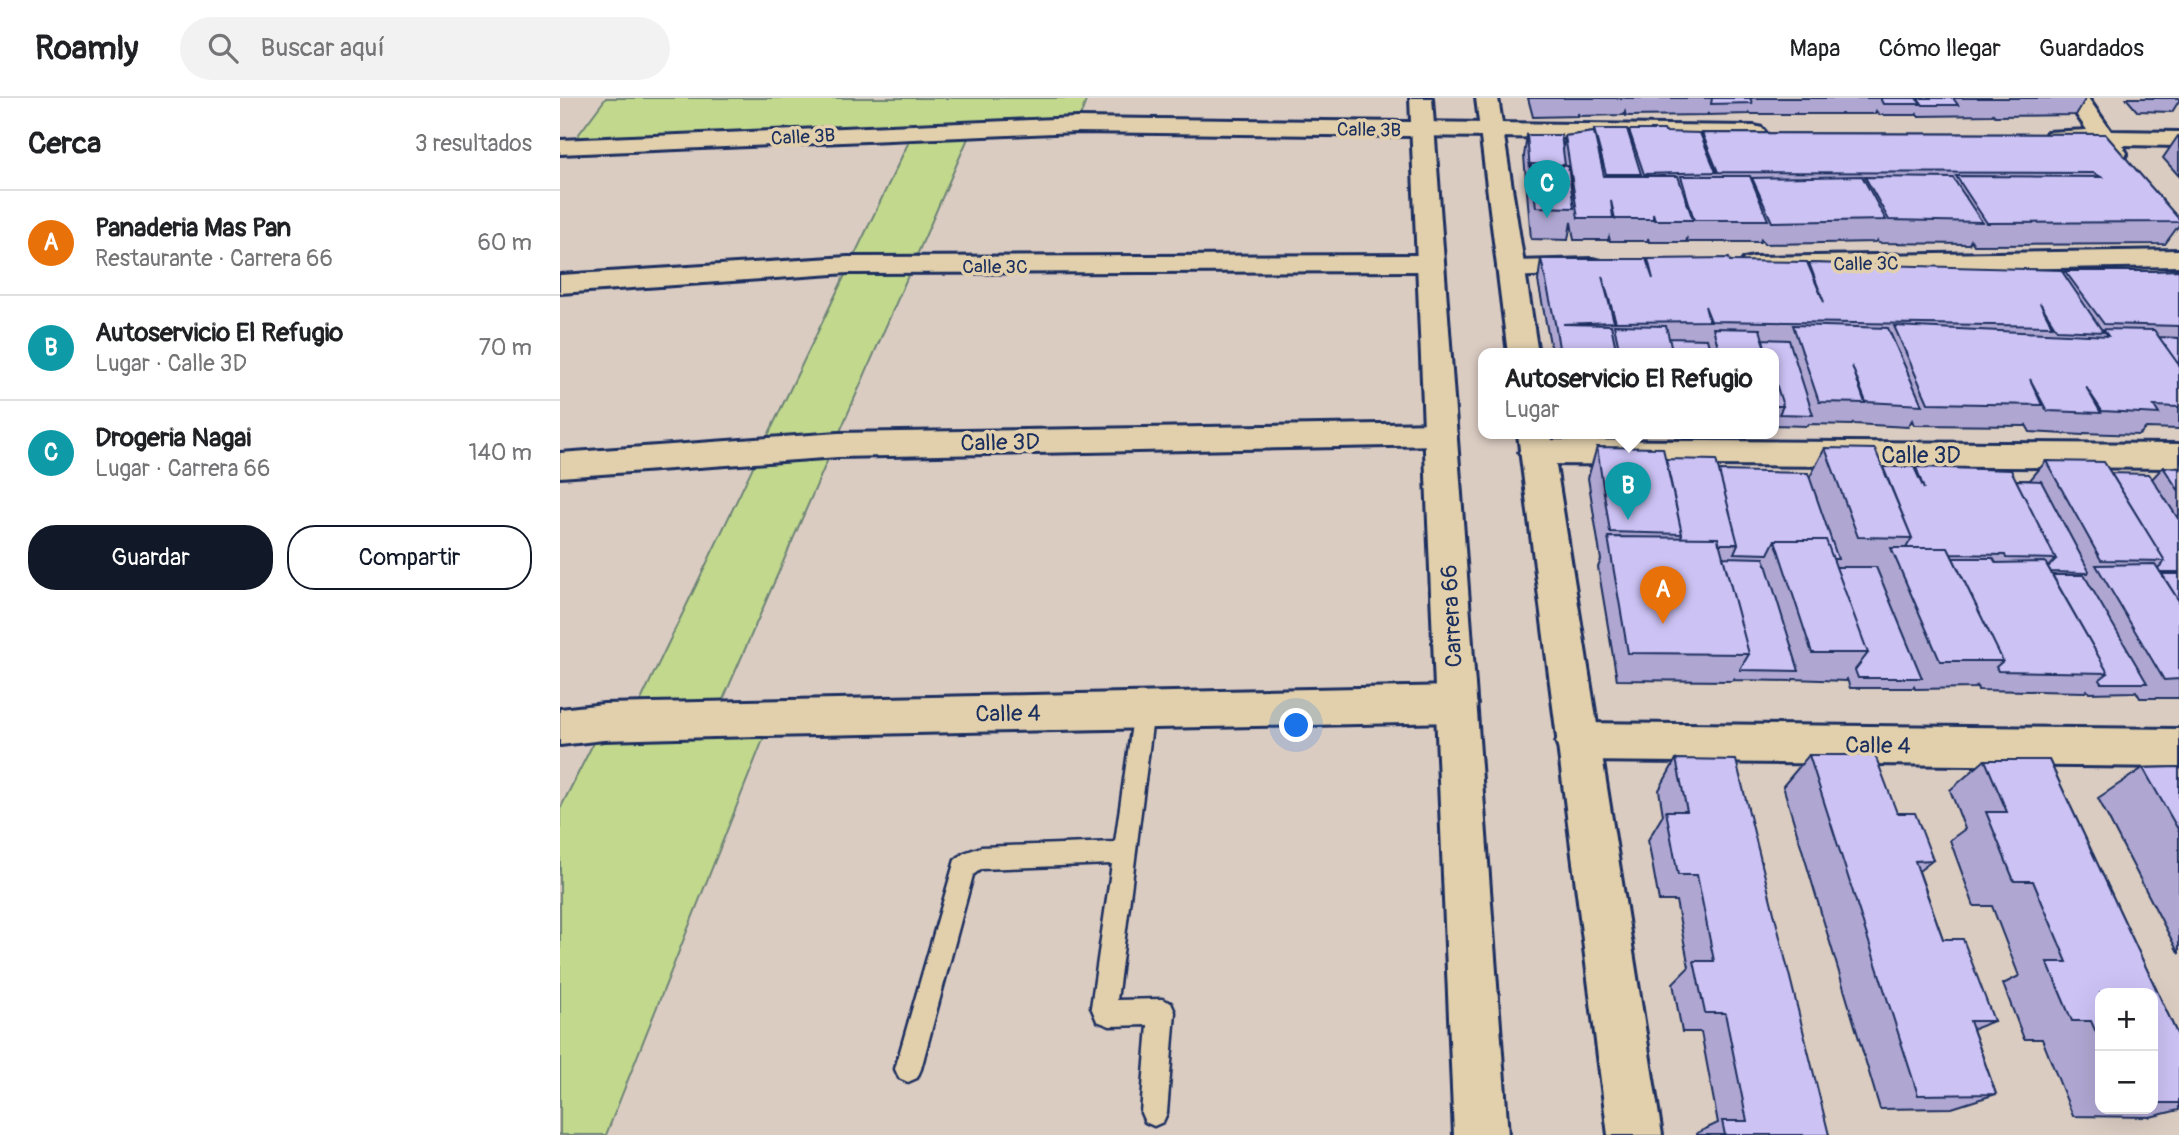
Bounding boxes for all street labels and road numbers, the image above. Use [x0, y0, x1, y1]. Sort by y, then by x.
street label: Calle 3B [1337, 117, 1401, 143]
street label: Calle 3B [770, 123, 836, 151]
street label: Calle 3C [1833, 251, 1899, 277]
street label: Calle 3C [962, 255, 1028, 279]
street label: Calle 3D [960, 427, 1040, 458]
street label: Calle 3D [1881, 441, 1961, 470]
street label: Carrera 66 [1434, 564, 1469, 668]
street label: Calle 4 [975, 698, 1041, 729]
street label: Calle 4 [1845, 730, 1911, 761]

